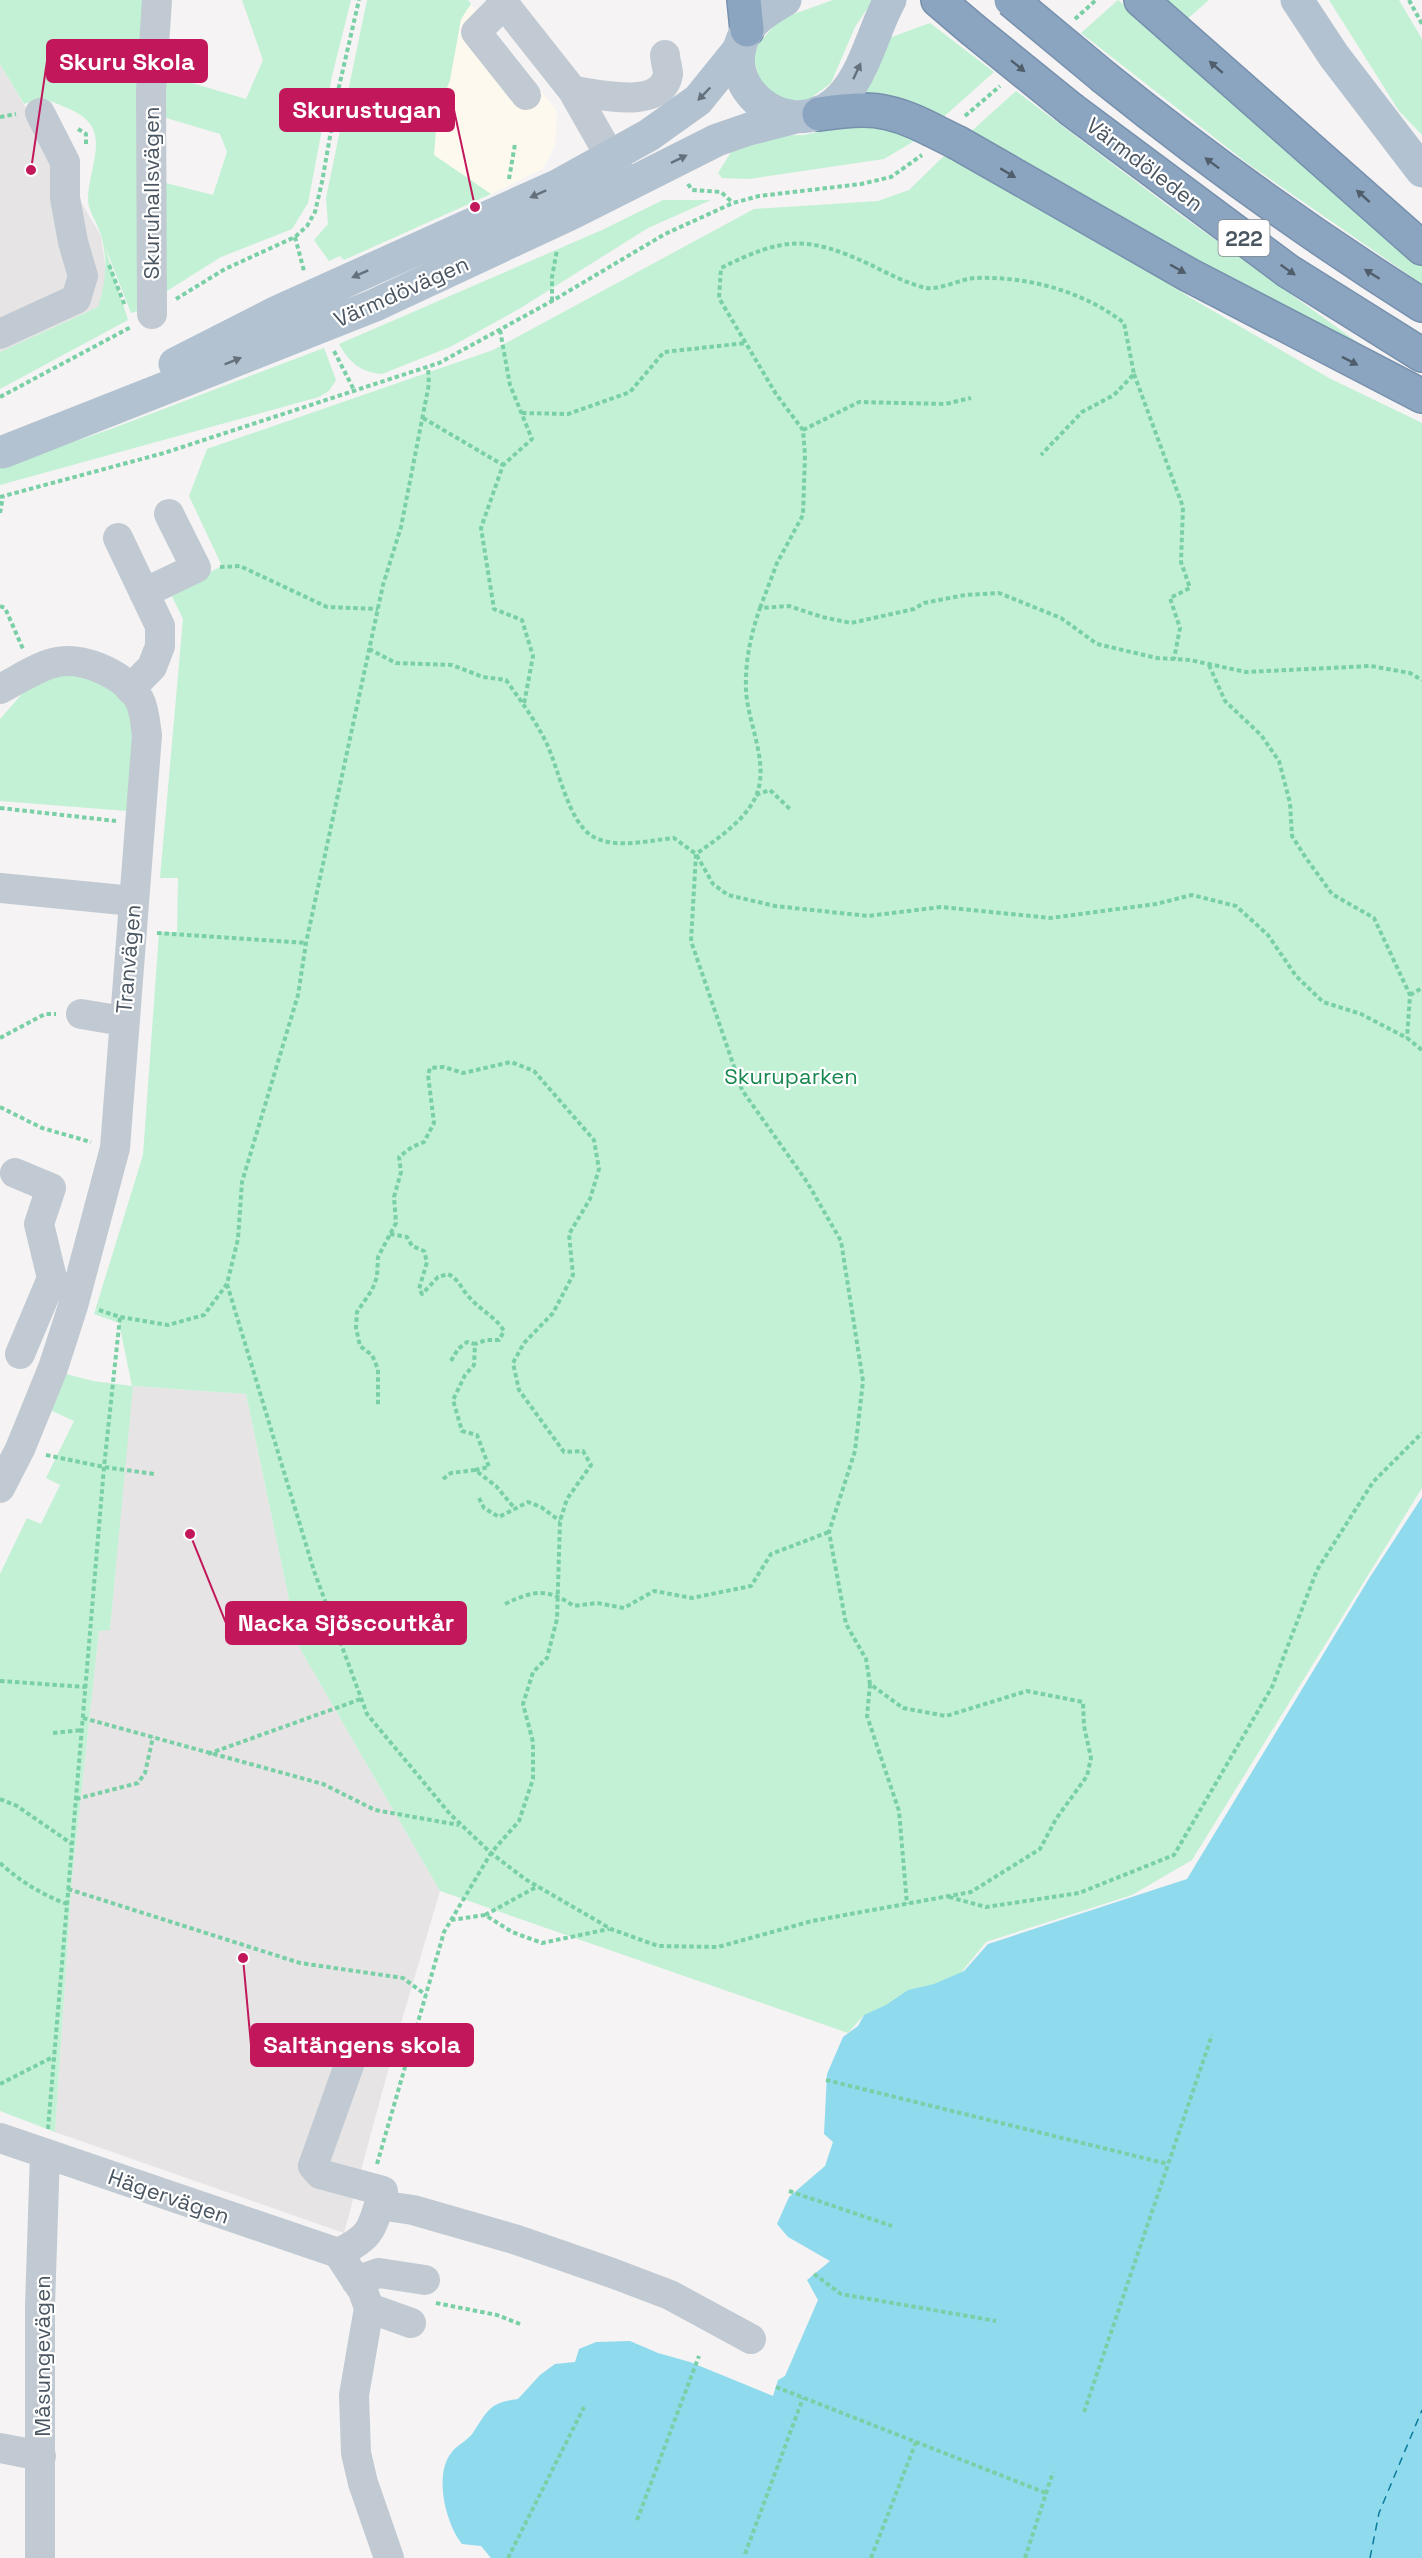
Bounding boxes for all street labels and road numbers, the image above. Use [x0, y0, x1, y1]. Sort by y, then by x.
street label: Skuruhallsvägen [137, 106, 165, 280]
street label: Värmdöleden [1081, 111, 1209, 217]
road number: 222 [1218, 220, 1270, 256]
street label: Värmdövägen [329, 249, 473, 333]
street label: Tranvägen [109, 903, 147, 1015]
street label: Hägervägen [105, 2162, 233, 2230]
street label: Måsungevägen [28, 2275, 56, 2437]

